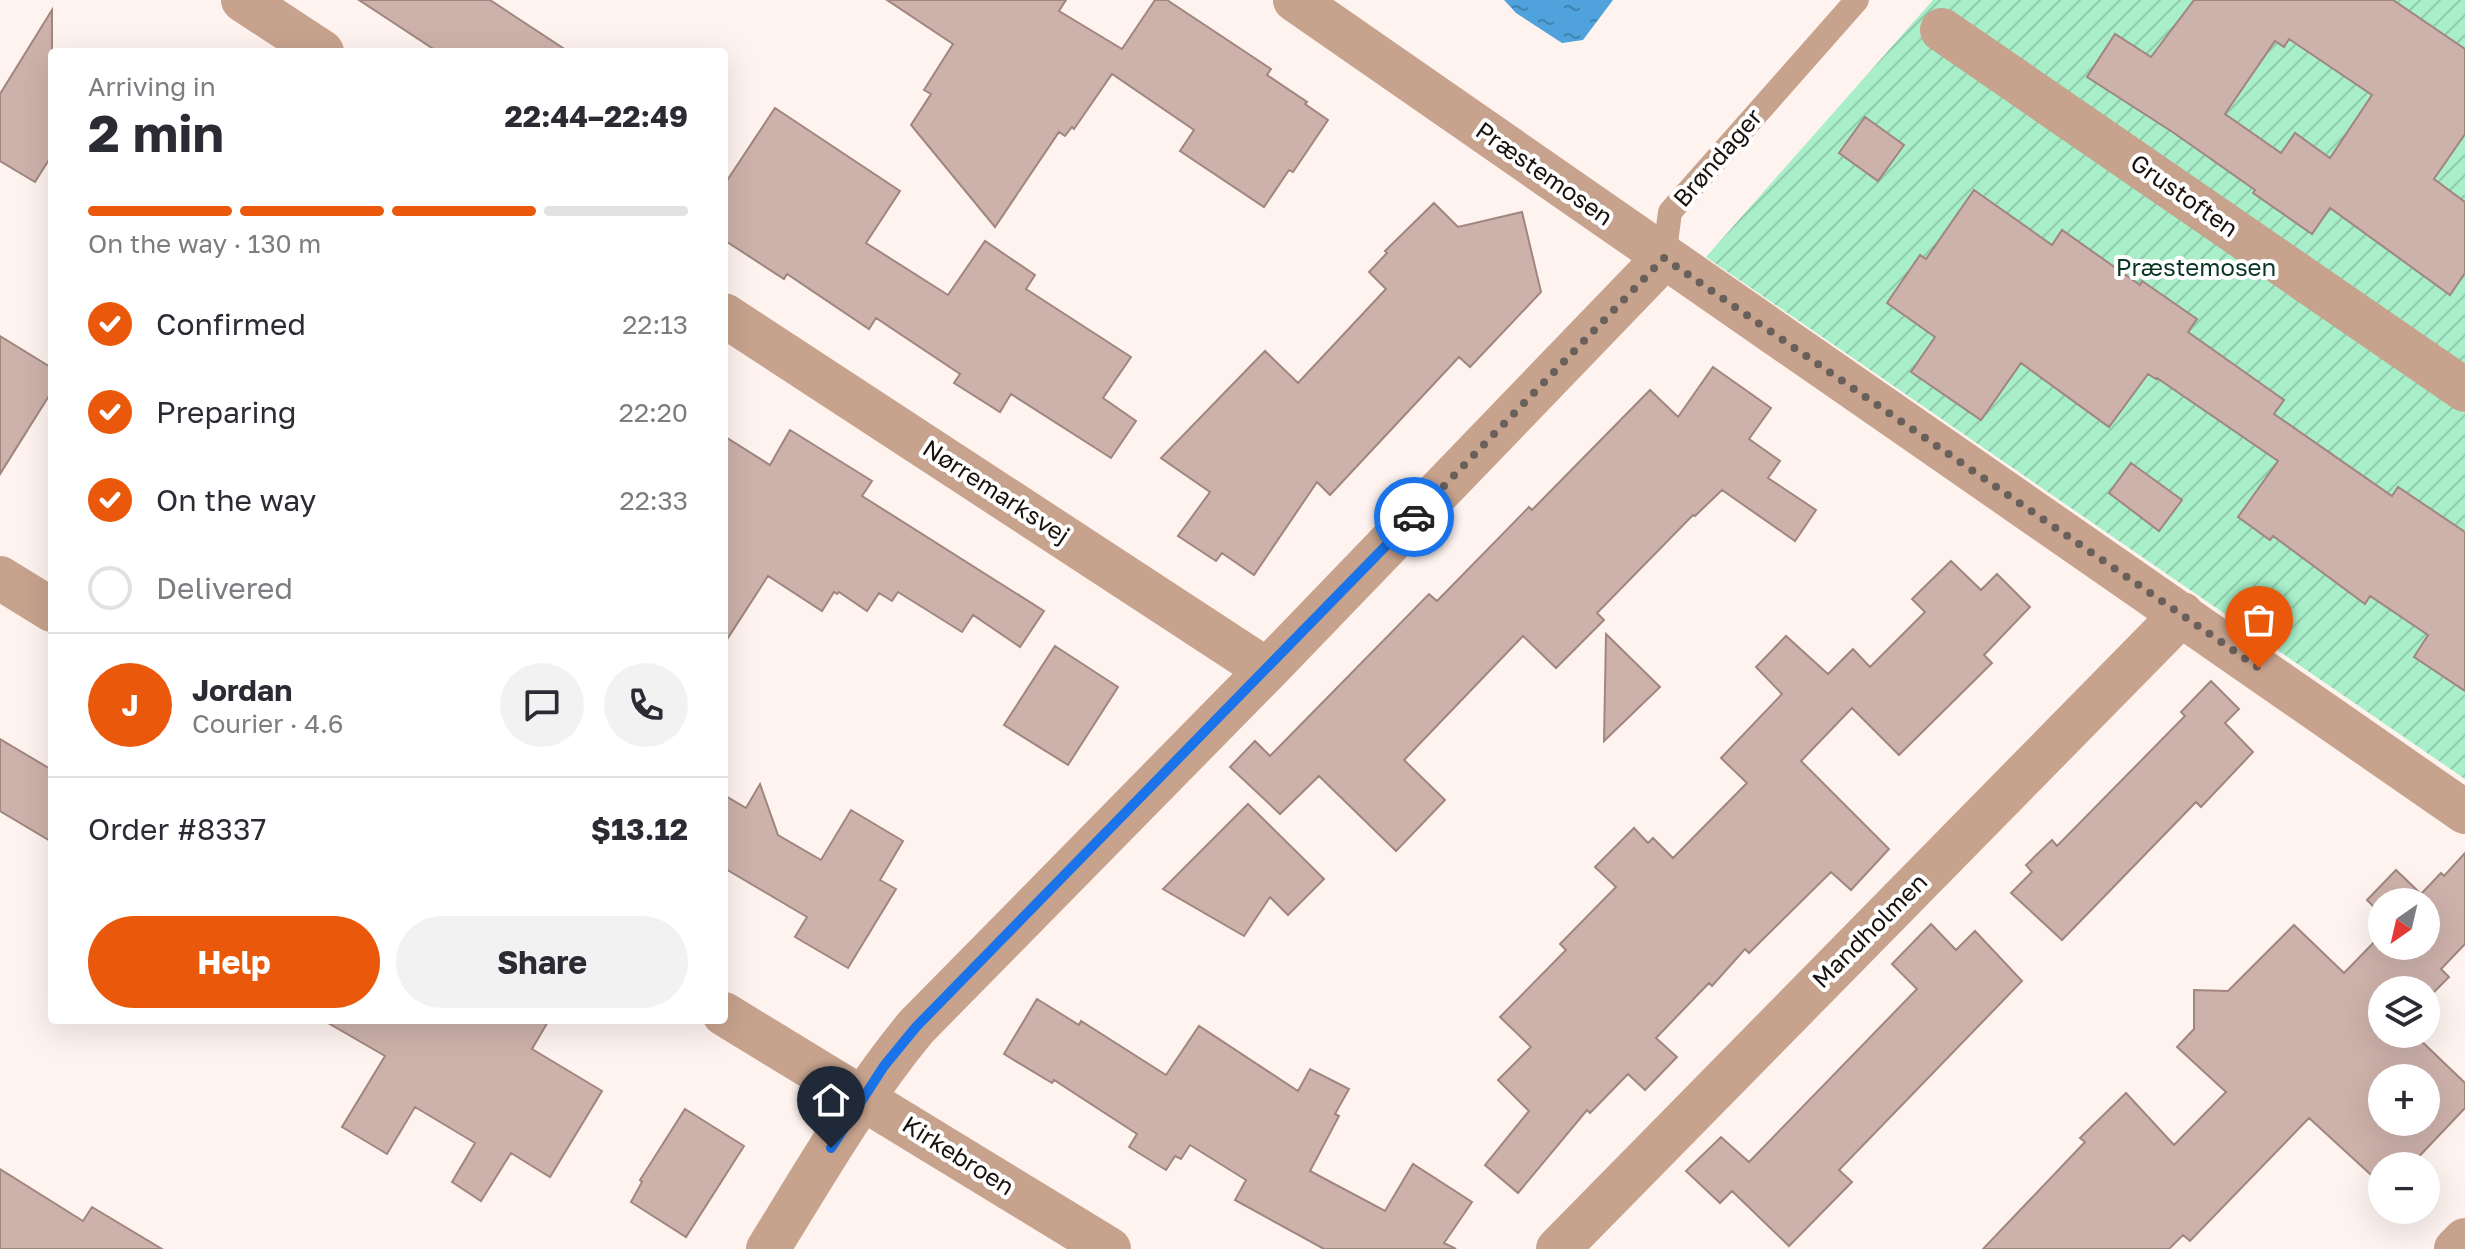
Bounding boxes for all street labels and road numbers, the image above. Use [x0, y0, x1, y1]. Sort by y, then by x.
street label: Brøndager [1666, 102, 1767, 212]
street label: Præstemosen [1471, 115, 1619, 231]
street label: Grustoften [2126, 147, 2244, 242]
street label: Nørremarksvej [918, 433, 1075, 549]
street label: Mandholmen [1805, 866, 1932, 993]
street label: Kirkebroen [898, 1109, 1020, 1200]

